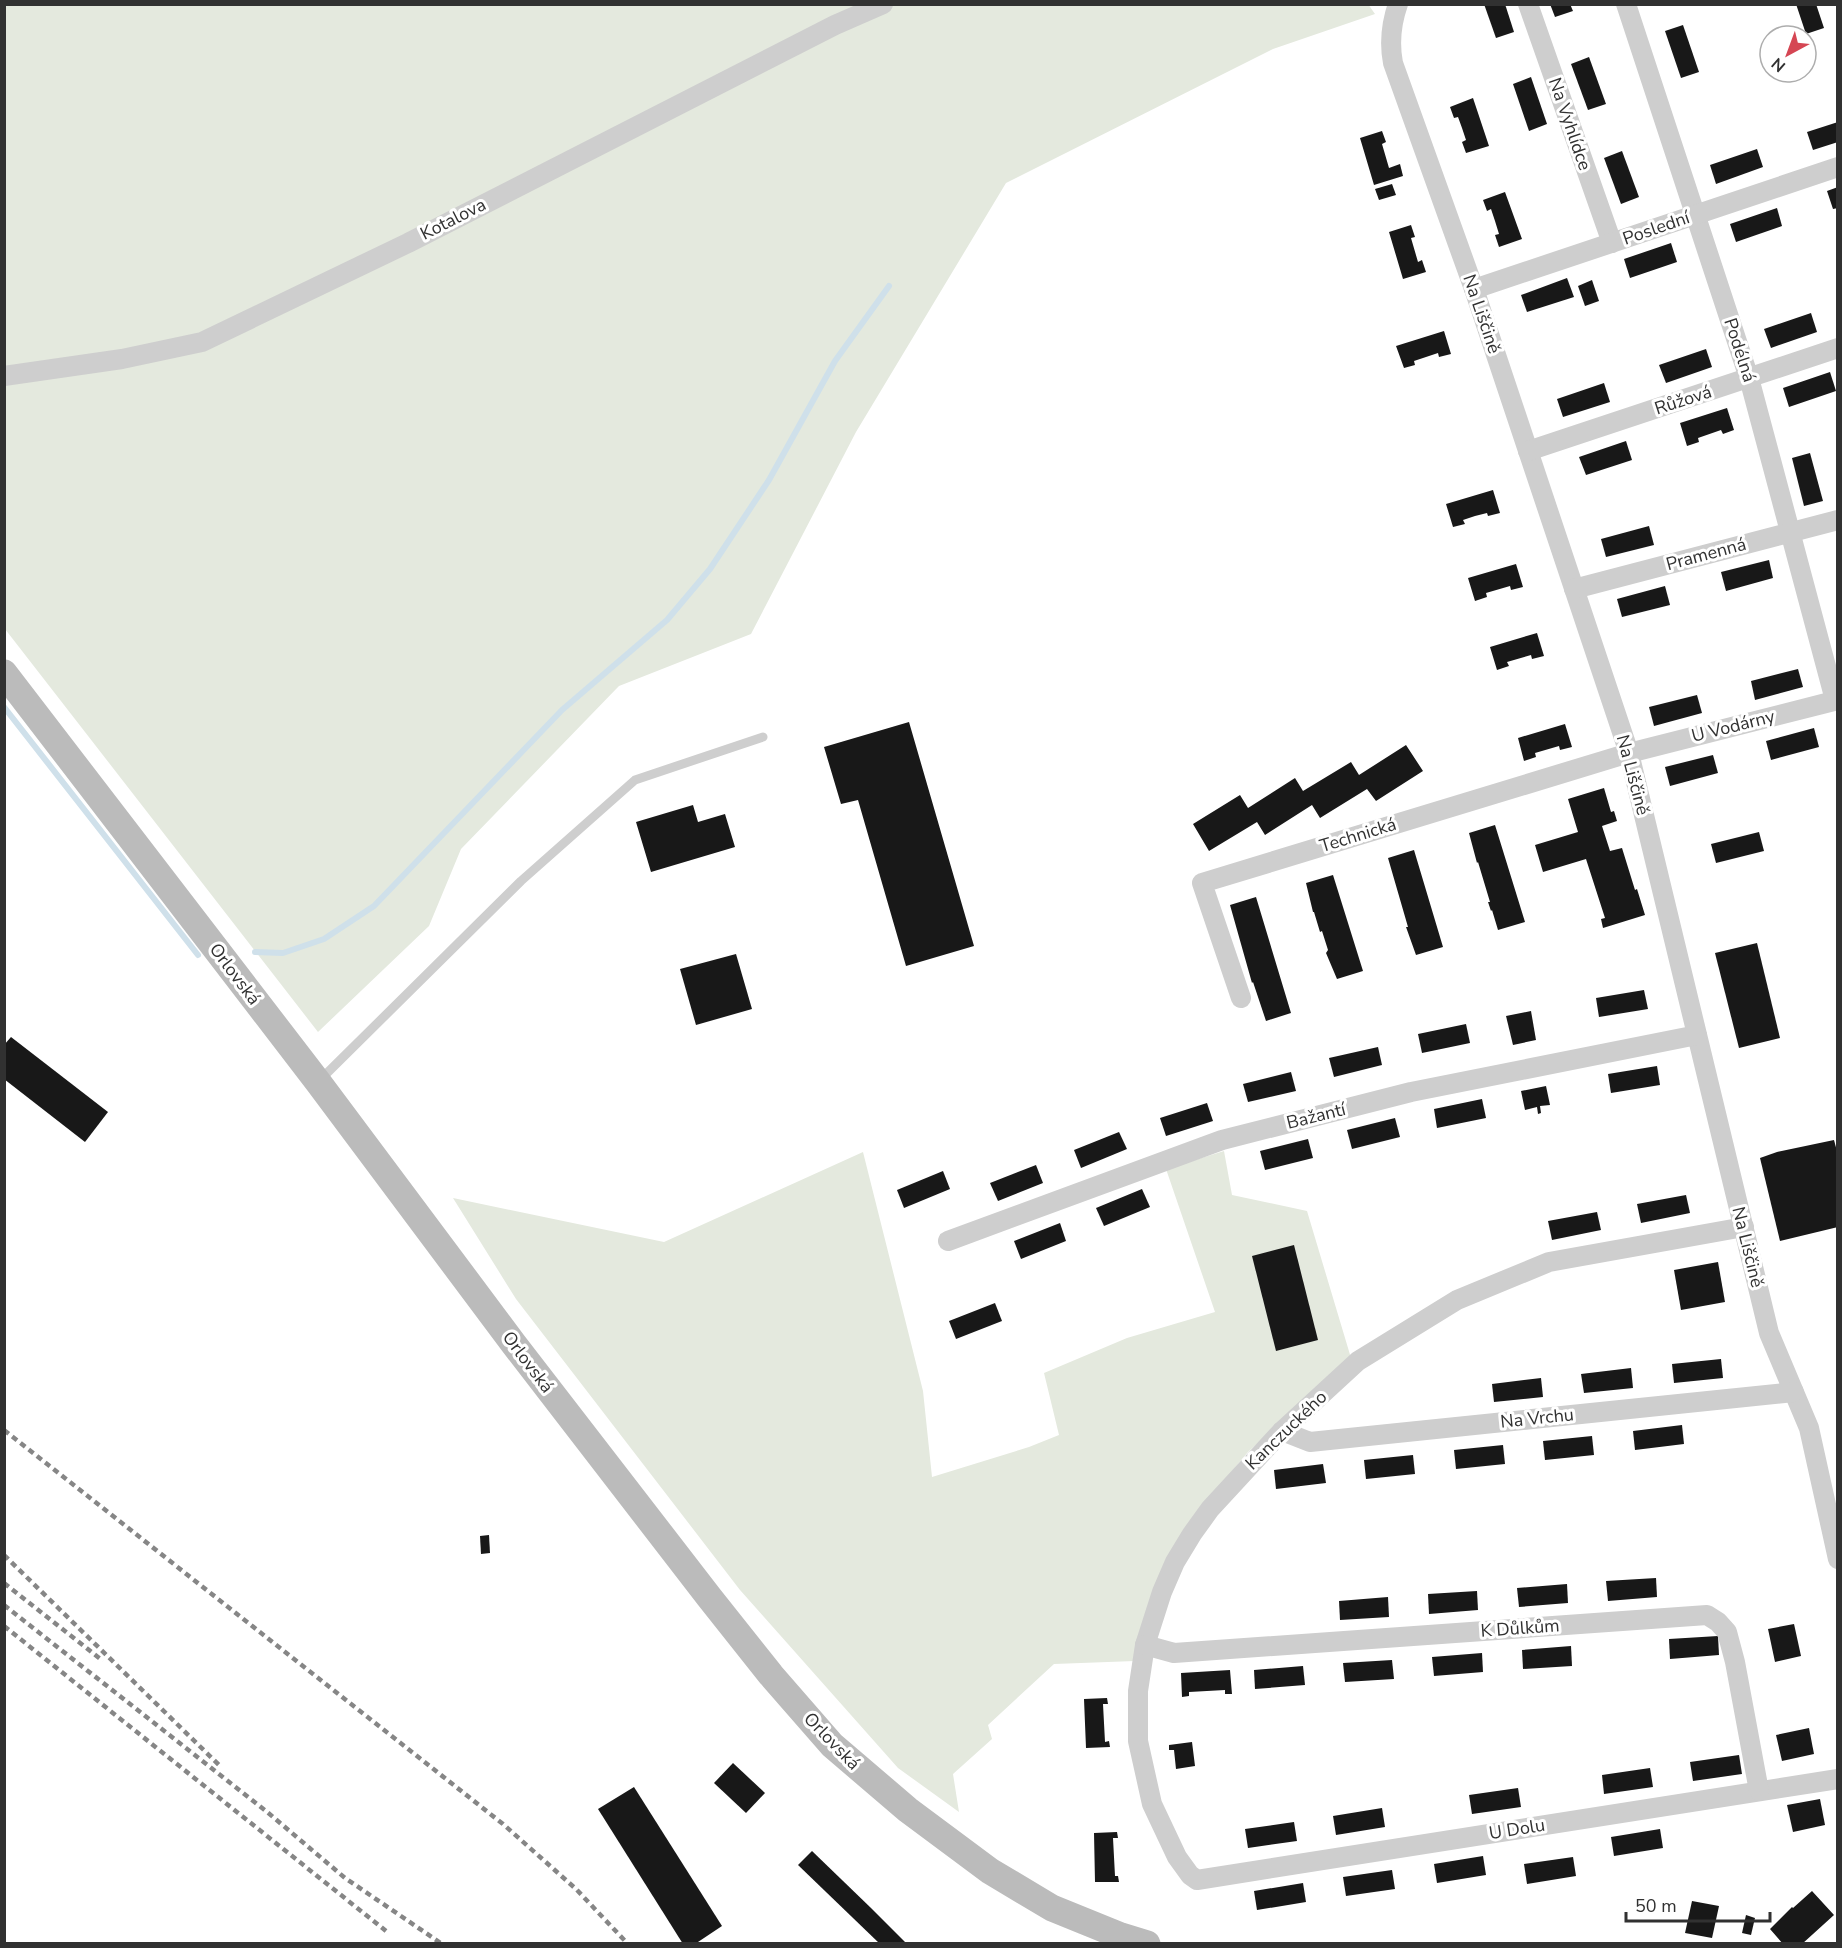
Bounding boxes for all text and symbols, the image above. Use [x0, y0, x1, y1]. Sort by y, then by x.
north arrow [1758, 24, 1818, 84]
text: N [1767, 52, 1791, 77]
street label: Na Vyhlídce [1543, 74, 1597, 174]
street label: Kotalova [416, 192, 490, 246]
street label: Poslední [1619, 205, 1693, 251]
street label: Na Liščině [1457, 271, 1507, 357]
street label: Podélná [1718, 315, 1762, 385]
street label: Růžová [1651, 380, 1715, 420]
street label: Pramenná [1663, 532, 1749, 576]
street label: U Vodárny [1689, 704, 1778, 748]
street label: Na Liščině [1611, 732, 1655, 818]
street label: Technická [1317, 812, 1399, 858]
street label: Orlovská [204, 938, 266, 1010]
street label: Bažantí [1284, 1097, 1349, 1135]
street label: Na Liščině [1726, 1204, 1770, 1290]
street label: Orlovská [497, 1326, 559, 1398]
street label: Kanczuckého [1240, 1385, 1332, 1475]
street label: Na Vrchu [1499, 1402, 1575, 1434]
street label: K Důlkům [1480, 1613, 1560, 1643]
street label: Orlovská [799, 1707, 865, 1775]
street label: U Dolu [1487, 1813, 1547, 1845]
scale bar [1626, 1885, 1770, 1923]
text: 50 m [1635, 1894, 1677, 1918]

